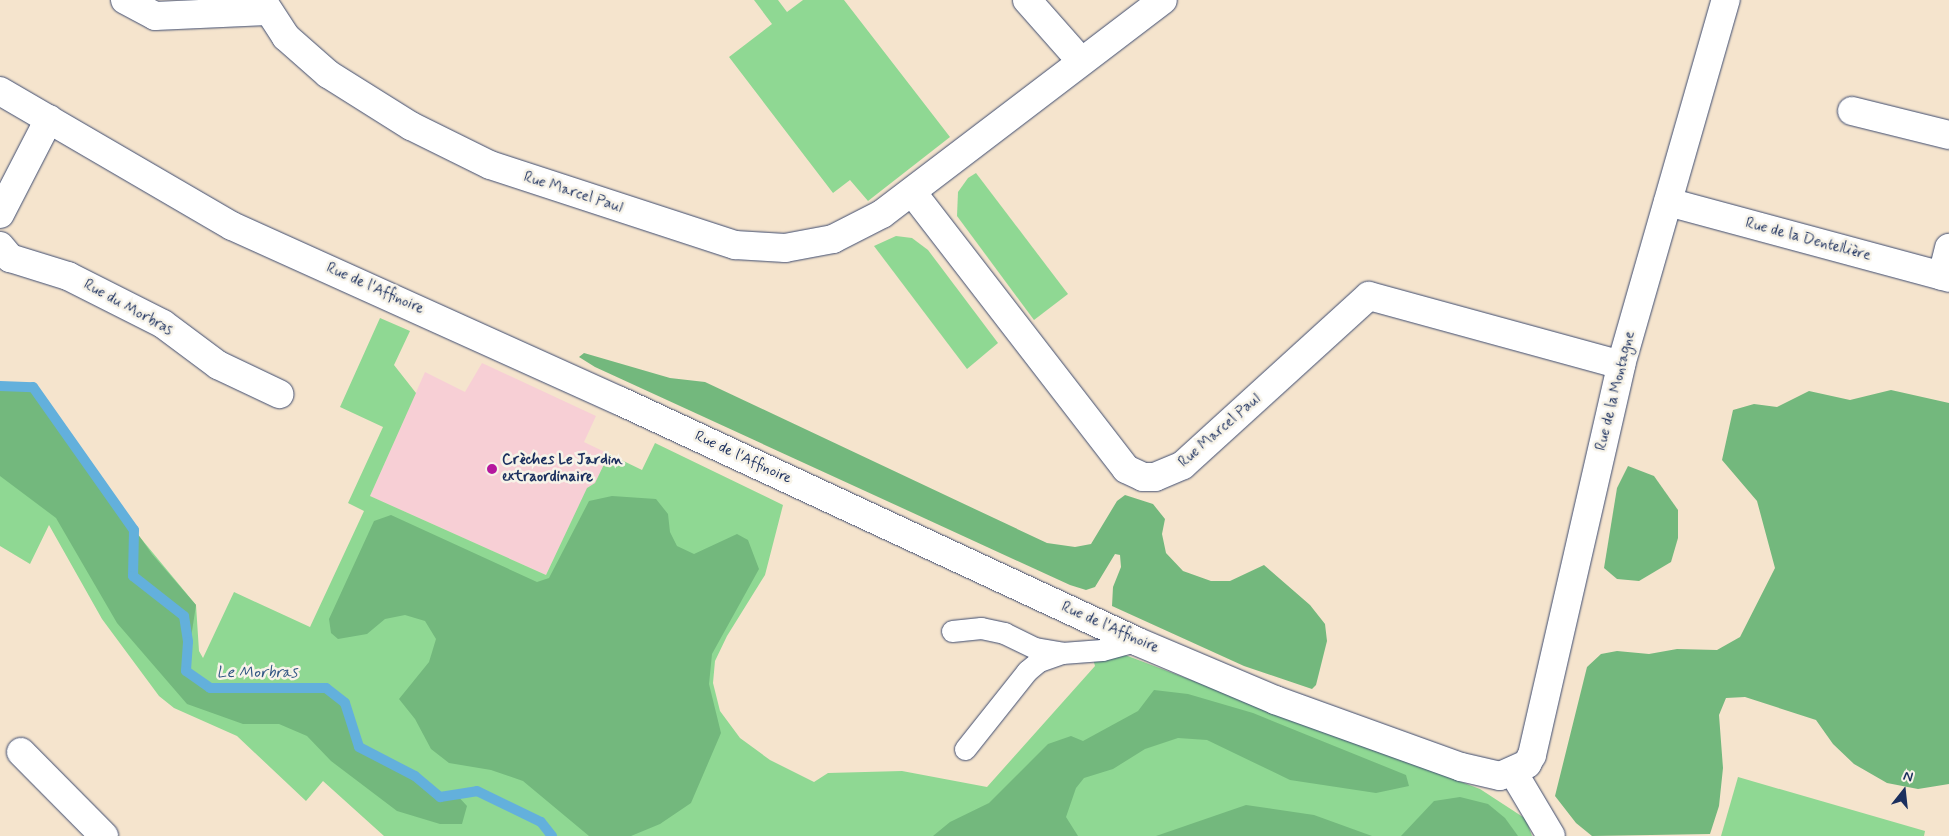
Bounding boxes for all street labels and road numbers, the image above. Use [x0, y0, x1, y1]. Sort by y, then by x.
street label: Rue Marcel Paul [523, 169, 623, 217]
street label: Rue de la Dentellière [1742, 214, 1874, 266]
street label: Rue de l'Affinoire [323, 259, 427, 319]
street label: Rue du Morbras [81, 276, 175, 340]
street label: Rue de la Montagne [1592, 329, 1640, 453]
street label: Rue Marcel Paul [1177, 392, 1263, 470]
street label: Rue de l'Affinoire [691, 428, 795, 488]
street label: Rue de l'Affinoire [1058, 598, 1162, 658]

